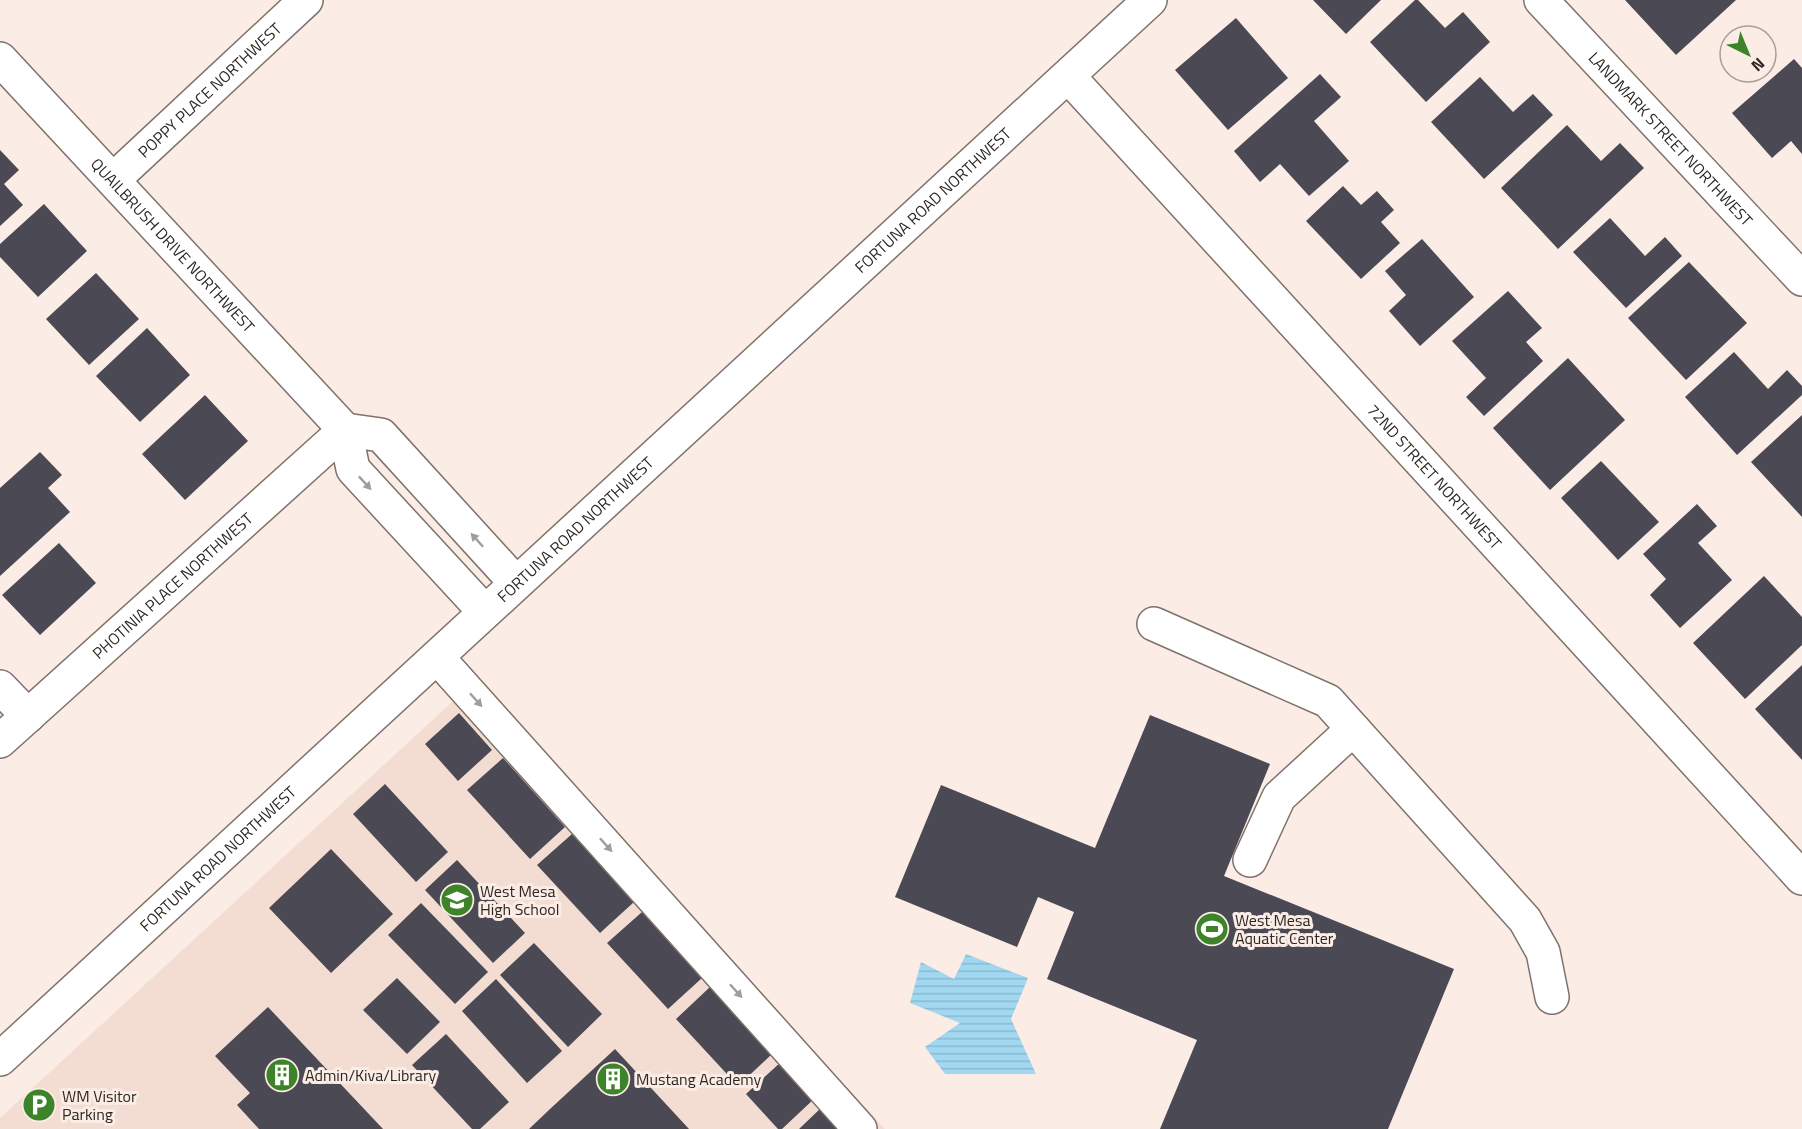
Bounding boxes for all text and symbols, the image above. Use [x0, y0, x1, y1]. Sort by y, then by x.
street label: POPPY PLACE NORTHWEST [132, 16, 287, 163]
north arrow [1718, 24, 1778, 84]
street label: LANDMARK STREET NORTHWEST [1586, 48, 1758, 230]
street label: FORTUNA ROAD NORTHWEST [849, 121, 1017, 278]
street label: QUAILBRUSH DRIVE NORTHWEST [85, 152, 261, 338]
street label: 72ND STREET NORTHWEST [1362, 398, 1508, 555]
street label: FORTUNA ROAD NORTHWEST [492, 451, 659, 608]
one-way arrow [358, 476, 372, 490]
street label: PHOTINIA PLACE NORTHWEST [87, 506, 258, 664]
one-way arrow [470, 532, 484, 547]
one-way arrow [469, 692, 482, 707]
street label: FORTUNA ROAD NORTHWEST [134, 780, 302, 937]
one-way arrow [599, 838, 613, 853]
place label: West Mesa High School [480, 879, 559, 921]
school or university icon: West Mesa High School [439, 882, 475, 918]
place label: West Mesa Aquatic Center [1235, 908, 1334, 950]
sports icon: West Mesa Aquatic Center [1194, 911, 1230, 947]
one-way arrow [729, 983, 742, 998]
building icon: Admin/Kiva/Library [264, 1057, 300, 1093]
building icon: Mustang Academy [595, 1061, 631, 1097]
place label: Admin/Kiva/Library [305, 1063, 436, 1087]
place label: Mustang Academy [636, 1067, 762, 1091]
place label: WM Visitor Parking [62, 1084, 137, 1126]
parking icon: WM Visitor Parking [21, 1087, 57, 1123]

